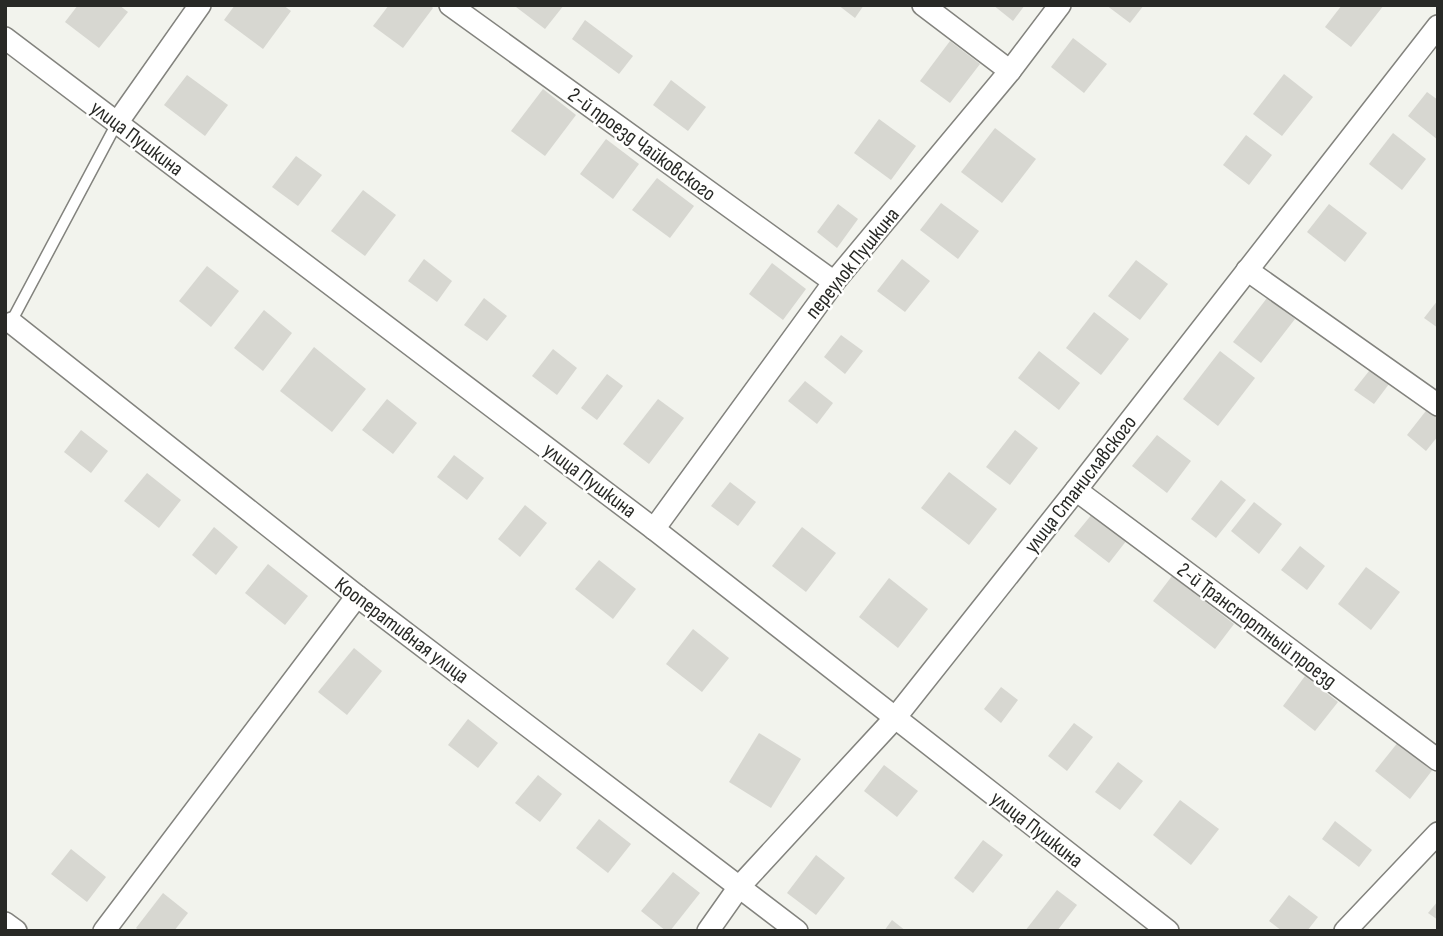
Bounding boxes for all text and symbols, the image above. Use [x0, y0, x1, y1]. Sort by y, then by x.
street label: 2-й проезд Чайковского [563, 82, 720, 206]
street label: улица Пушкина [85, 95, 188, 181]
street label: переулок Пушкина [800, 203, 905, 324]
street label: улица Станиславского [1019, 411, 1142, 558]
street label: улица Пушкина [538, 437, 641, 523]
street label: 2-й Транспортный проезд [1172, 557, 1341, 693]
street label: Кооперативная улица [330, 572, 474, 689]
street label: улица Пушкина [986, 786, 1088, 873]

